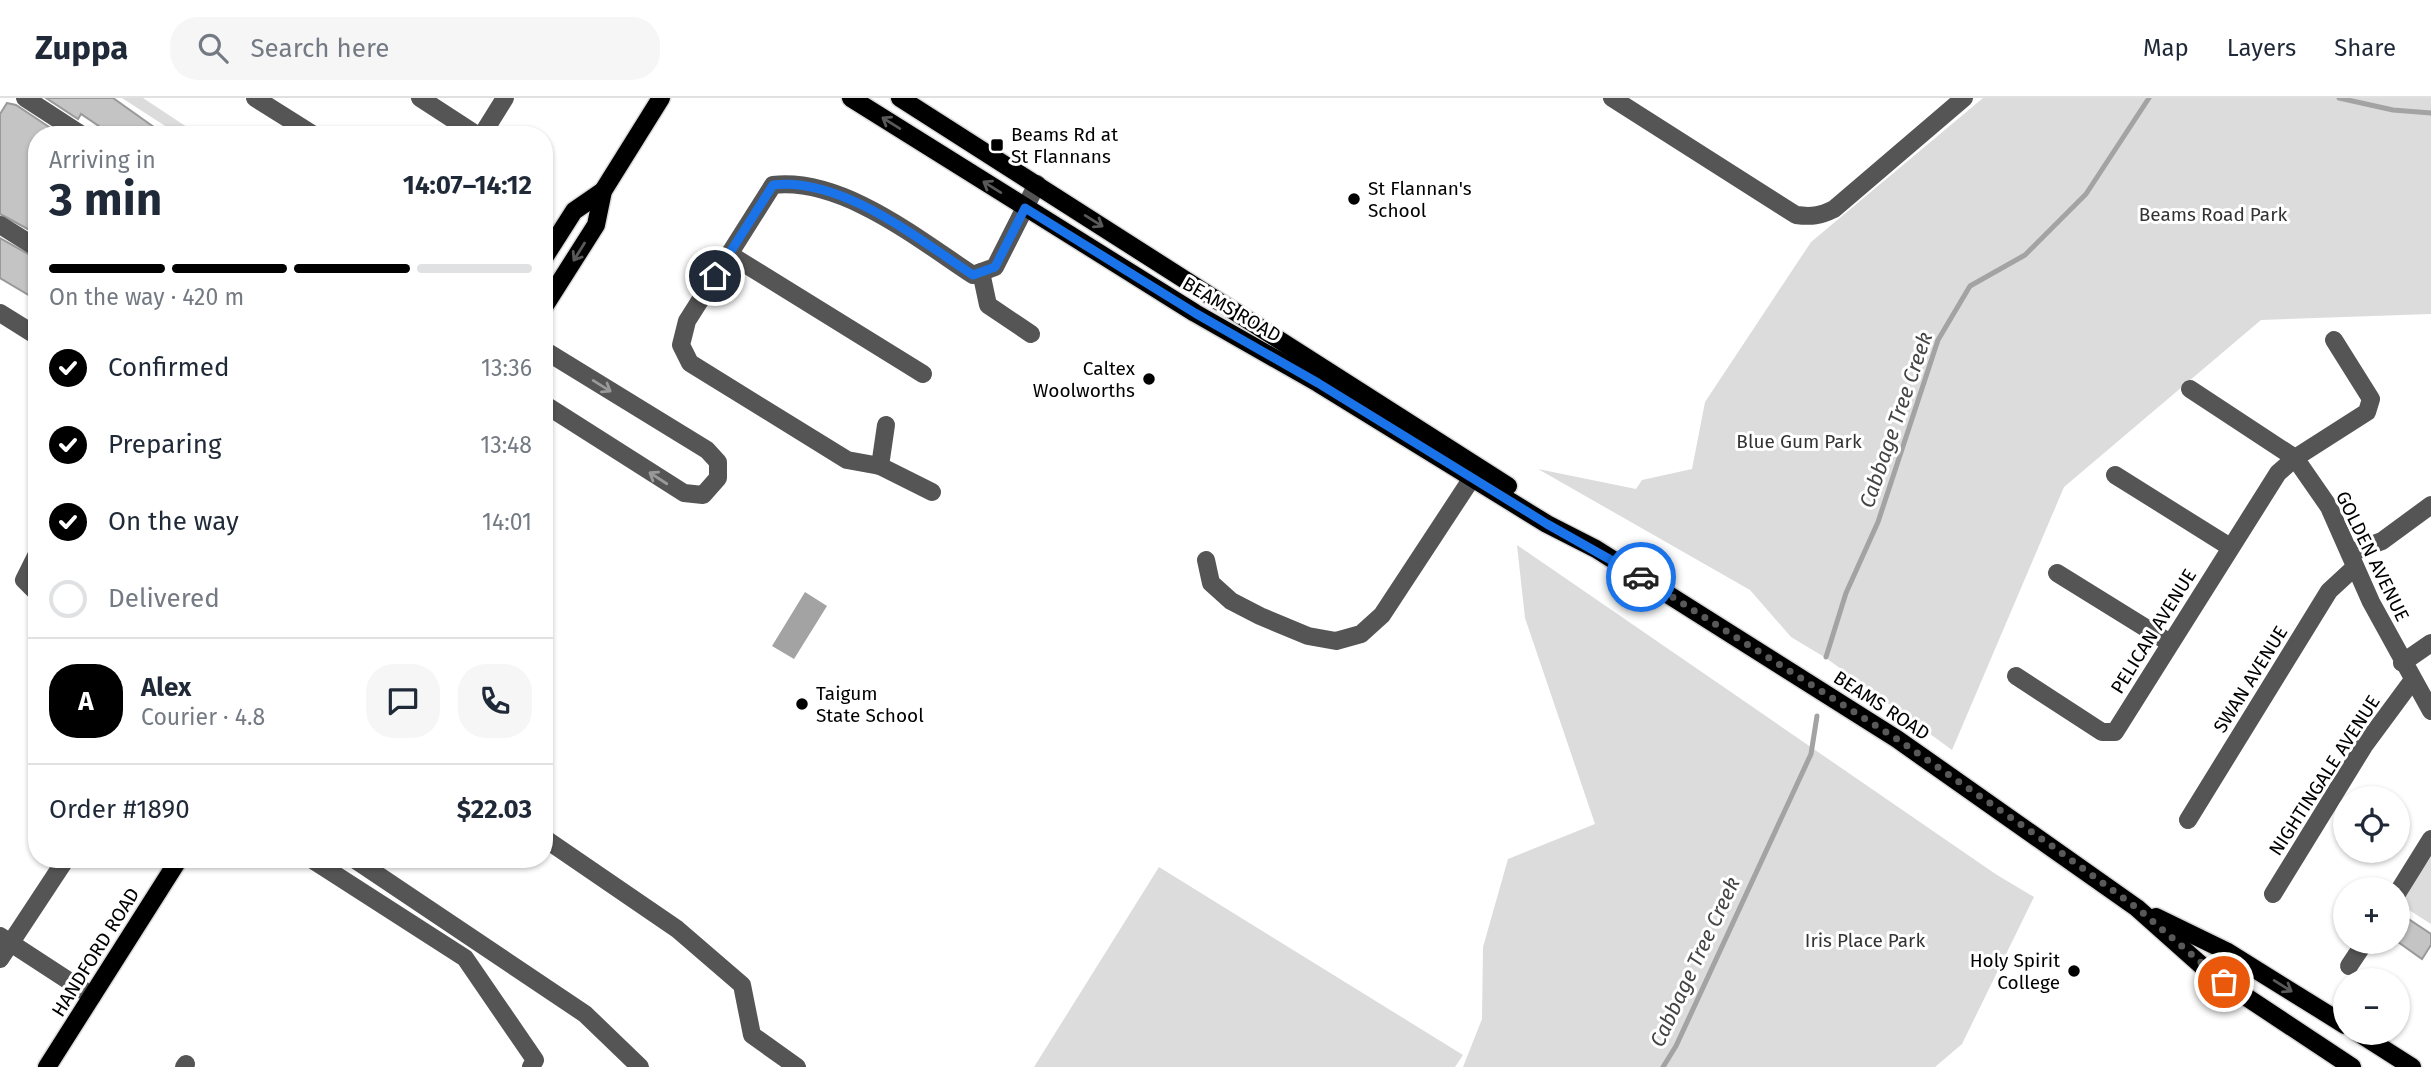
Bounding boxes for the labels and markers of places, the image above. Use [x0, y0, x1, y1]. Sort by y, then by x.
place label: Beams Rd at St Flannans [1011, 123, 1118, 168]
marker: Beams Rd at St Flannans [989, 137, 1005, 153]
place label: St Flannan's School [1368, 177, 1472, 222]
marker: St Flannan's School [1346, 191, 1362, 207]
pin [685, 246, 745, 306]
place label: Caltex Woolworths [1033, 357, 1136, 402]
marker: Caltex Woolworths [1141, 371, 1157, 387]
place label: Taigum State School [816, 682, 924, 727]
marker: Taigum State School [794, 696, 810, 712]
place label: Holy Spirit College [1970, 949, 2060, 994]
pin [2194, 952, 2254, 1012]
marker: Holy Spirit College [2066, 963, 2082, 979]

